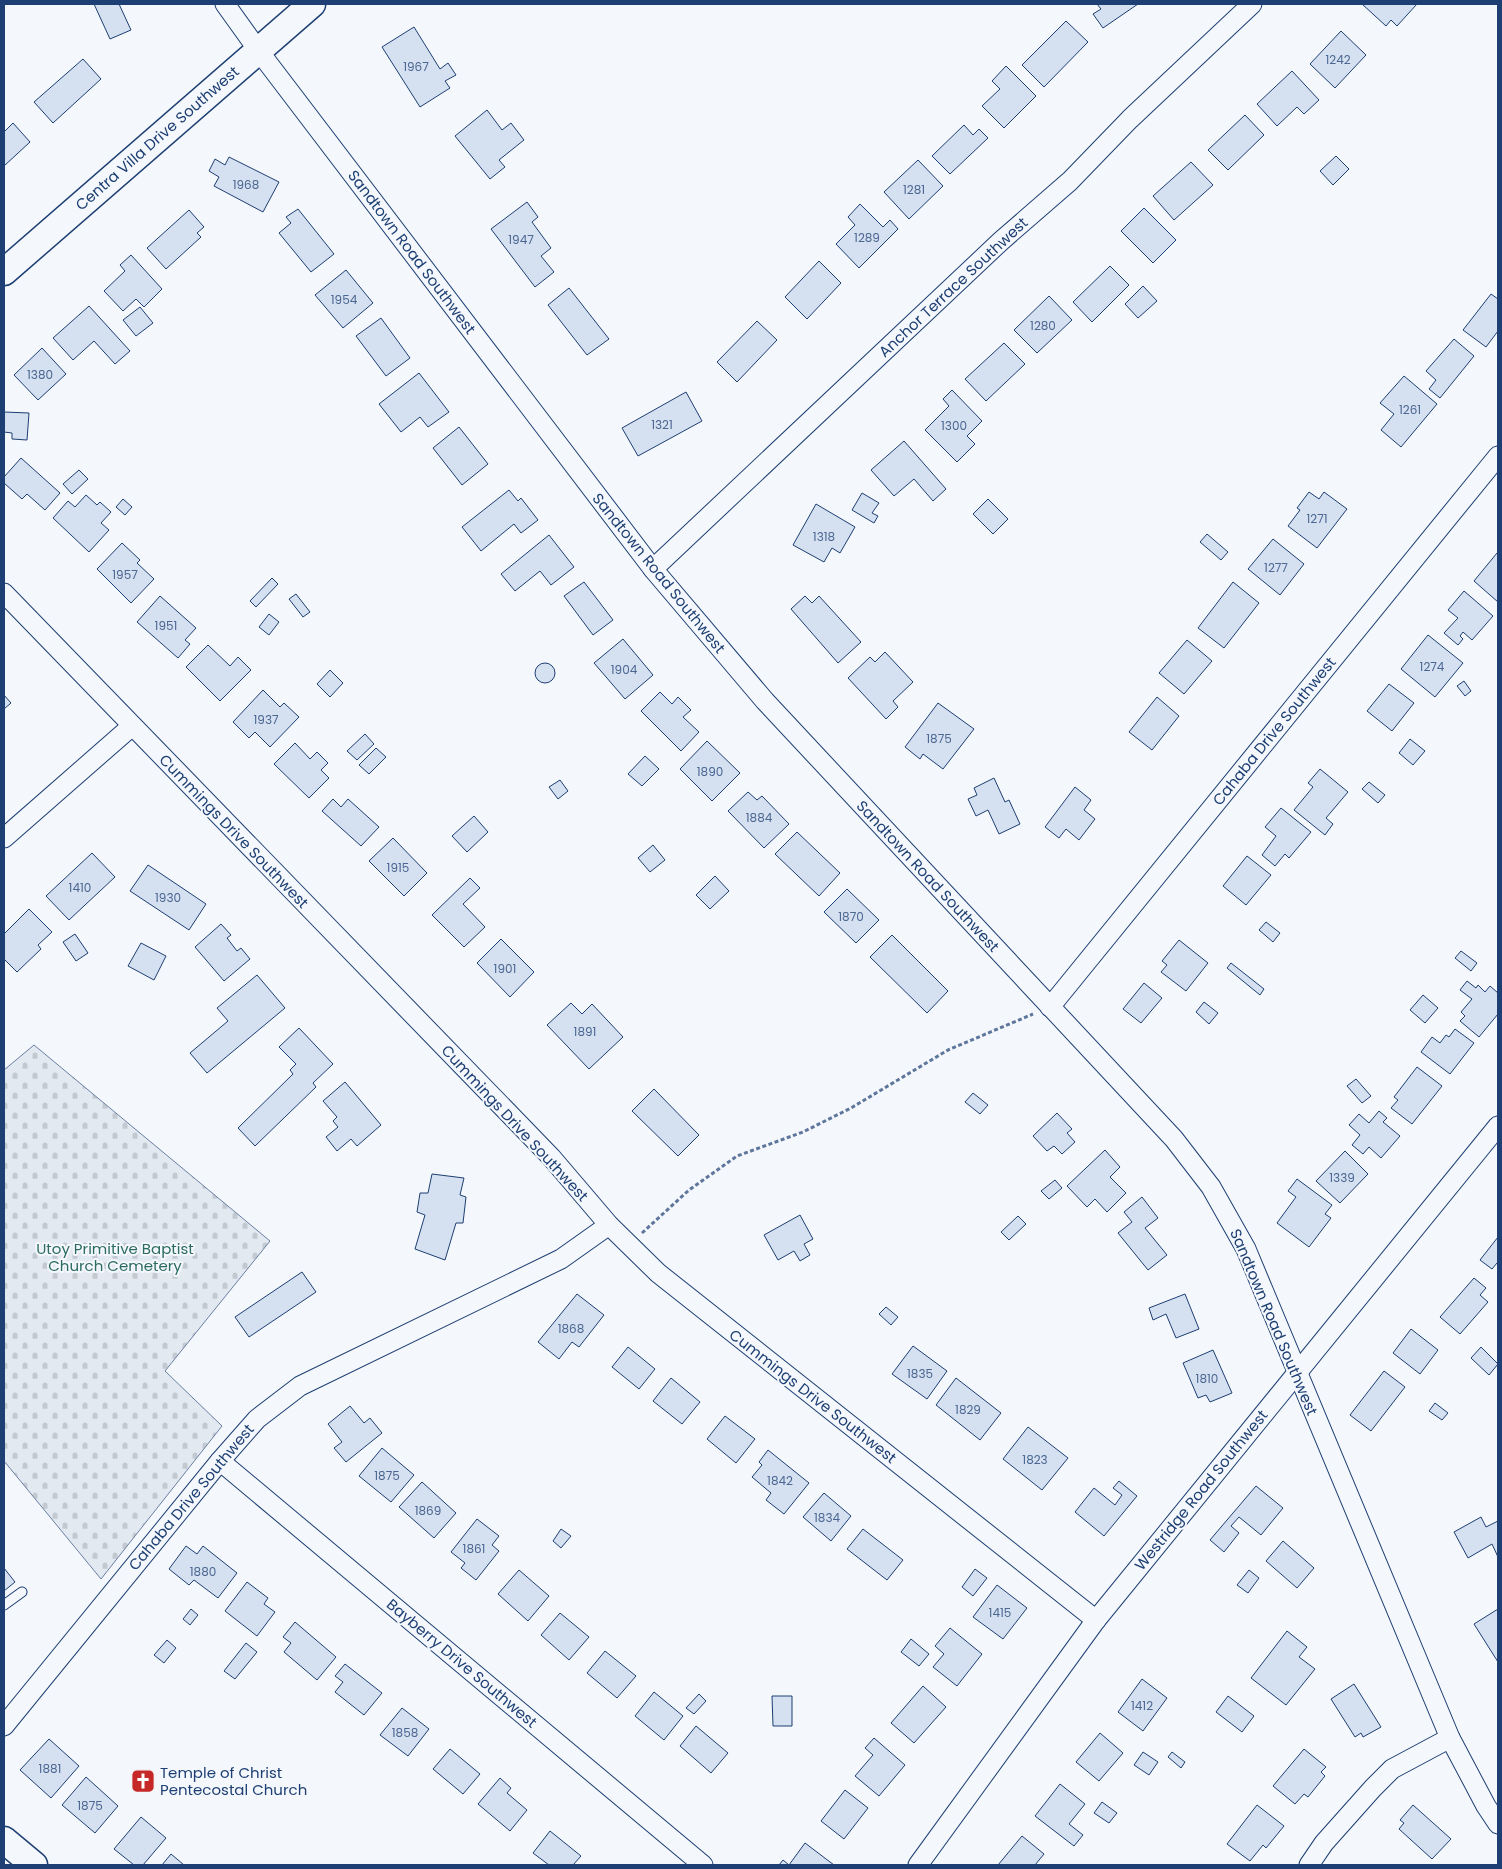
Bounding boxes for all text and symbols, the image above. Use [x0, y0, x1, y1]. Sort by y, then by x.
house number: 1242 [1325, 51, 1351, 68]
house number: 1967 [403, 58, 429, 75]
street label: Centra Villa Drive Southwest [71, 61, 243, 215]
street label: Sandtown Road Southwest [343, 166, 481, 338]
house number: 1968 [233, 176, 259, 193]
house number: 1281 [903, 181, 925, 198]
street label: Anchor Terrace Southwest [874, 212, 1032, 362]
house number: 1289 [854, 229, 880, 246]
house number: 1947 [508, 231, 534, 248]
house number: 1954 [331, 291, 358, 308]
house number: 1280 [1030, 317, 1056, 334]
house number: 1380 [27, 366, 53, 383]
house number: 1261 [1399, 401, 1421, 418]
house number: 1321 [651, 416, 673, 433]
house number: 1300 [941, 417, 967, 434]
street label: Sandtown Road Southwest [588, 488, 730, 658]
house number: 1271 [1306, 510, 1328, 527]
house number: 1318 [813, 528, 835, 545]
house number: 1277 [1264, 559, 1288, 576]
house number: 1957 [112, 566, 138, 583]
house number: 1951 [155, 617, 177, 634]
street label: Cahaba Drive Southwest [1208, 652, 1340, 810]
house number: 1274 [1420, 658, 1445, 675]
house number: 1904 [611, 661, 638, 678]
house number: 1937 [253, 711, 279, 728]
house number: 1875 [926, 730, 952, 747]
street label: Cummings Drive Southwest [155, 749, 313, 913]
house number: 1890 [697, 763, 723, 780]
street label: Sandtown Road Southwest [852, 795, 1004, 957]
house number: 1884 [746, 809, 773, 826]
house number: 1915 [387, 859, 409, 876]
house number: 1410 [69, 879, 91, 896]
house number: 1930 [155, 889, 181, 906]
house number: 1870 [838, 908, 864, 925]
house number: 1901 [494, 960, 516, 977]
house number: 1891 [574, 1023, 596, 1040]
street label: Cummings Drive Southwest [437, 1040, 593, 1206]
house number: 1339 [1329, 1169, 1355, 1186]
street label: Sandtown Road Southwest [1225, 1226, 1323, 1418]
park label: Utoy Primitive Baptist Church Cemetery [36, 1238, 194, 1276]
house number: 1868 [558, 1320, 584, 1337]
street label: Cummings Drive Southwest [725, 1324, 901, 1468]
house number: 1835 [907, 1365, 933, 1382]
house number: 1810 [1196, 1370, 1218, 1387]
house number: 1829 [955, 1401, 981, 1418]
street label: Westridge Road Southwest [1130, 1405, 1272, 1575]
street label: Cahaba Drive Southwest [123, 1419, 259, 1575]
house number: 1823 [1022, 1451, 1048, 1468]
house number: 1875 [374, 1467, 400, 1484]
house number: 1842 [767, 1472, 793, 1489]
house number: 1869 [415, 1502, 441, 1519]
house number: 1834 [814, 1509, 840, 1526]
house number: 1861 [463, 1540, 485, 1557]
house number: 1880 [190, 1563, 216, 1580]
street label: Bayberry Drive Southwest [382, 1594, 542, 1732]
house number: 1415 [989, 1604, 1011, 1621]
house number: 1412 [1131, 1697, 1153, 1714]
house number: 1858 [392, 1724, 418, 1741]
house number: 1881 [39, 1760, 61, 1777]
place label: Temple of Christ Pentecostal Church [160, 1762, 307, 1800]
church icon: Temple of Christ Pentecostal Church [130, 1768, 156, 1794]
house number: 1875 [77, 1797, 103, 1814]

